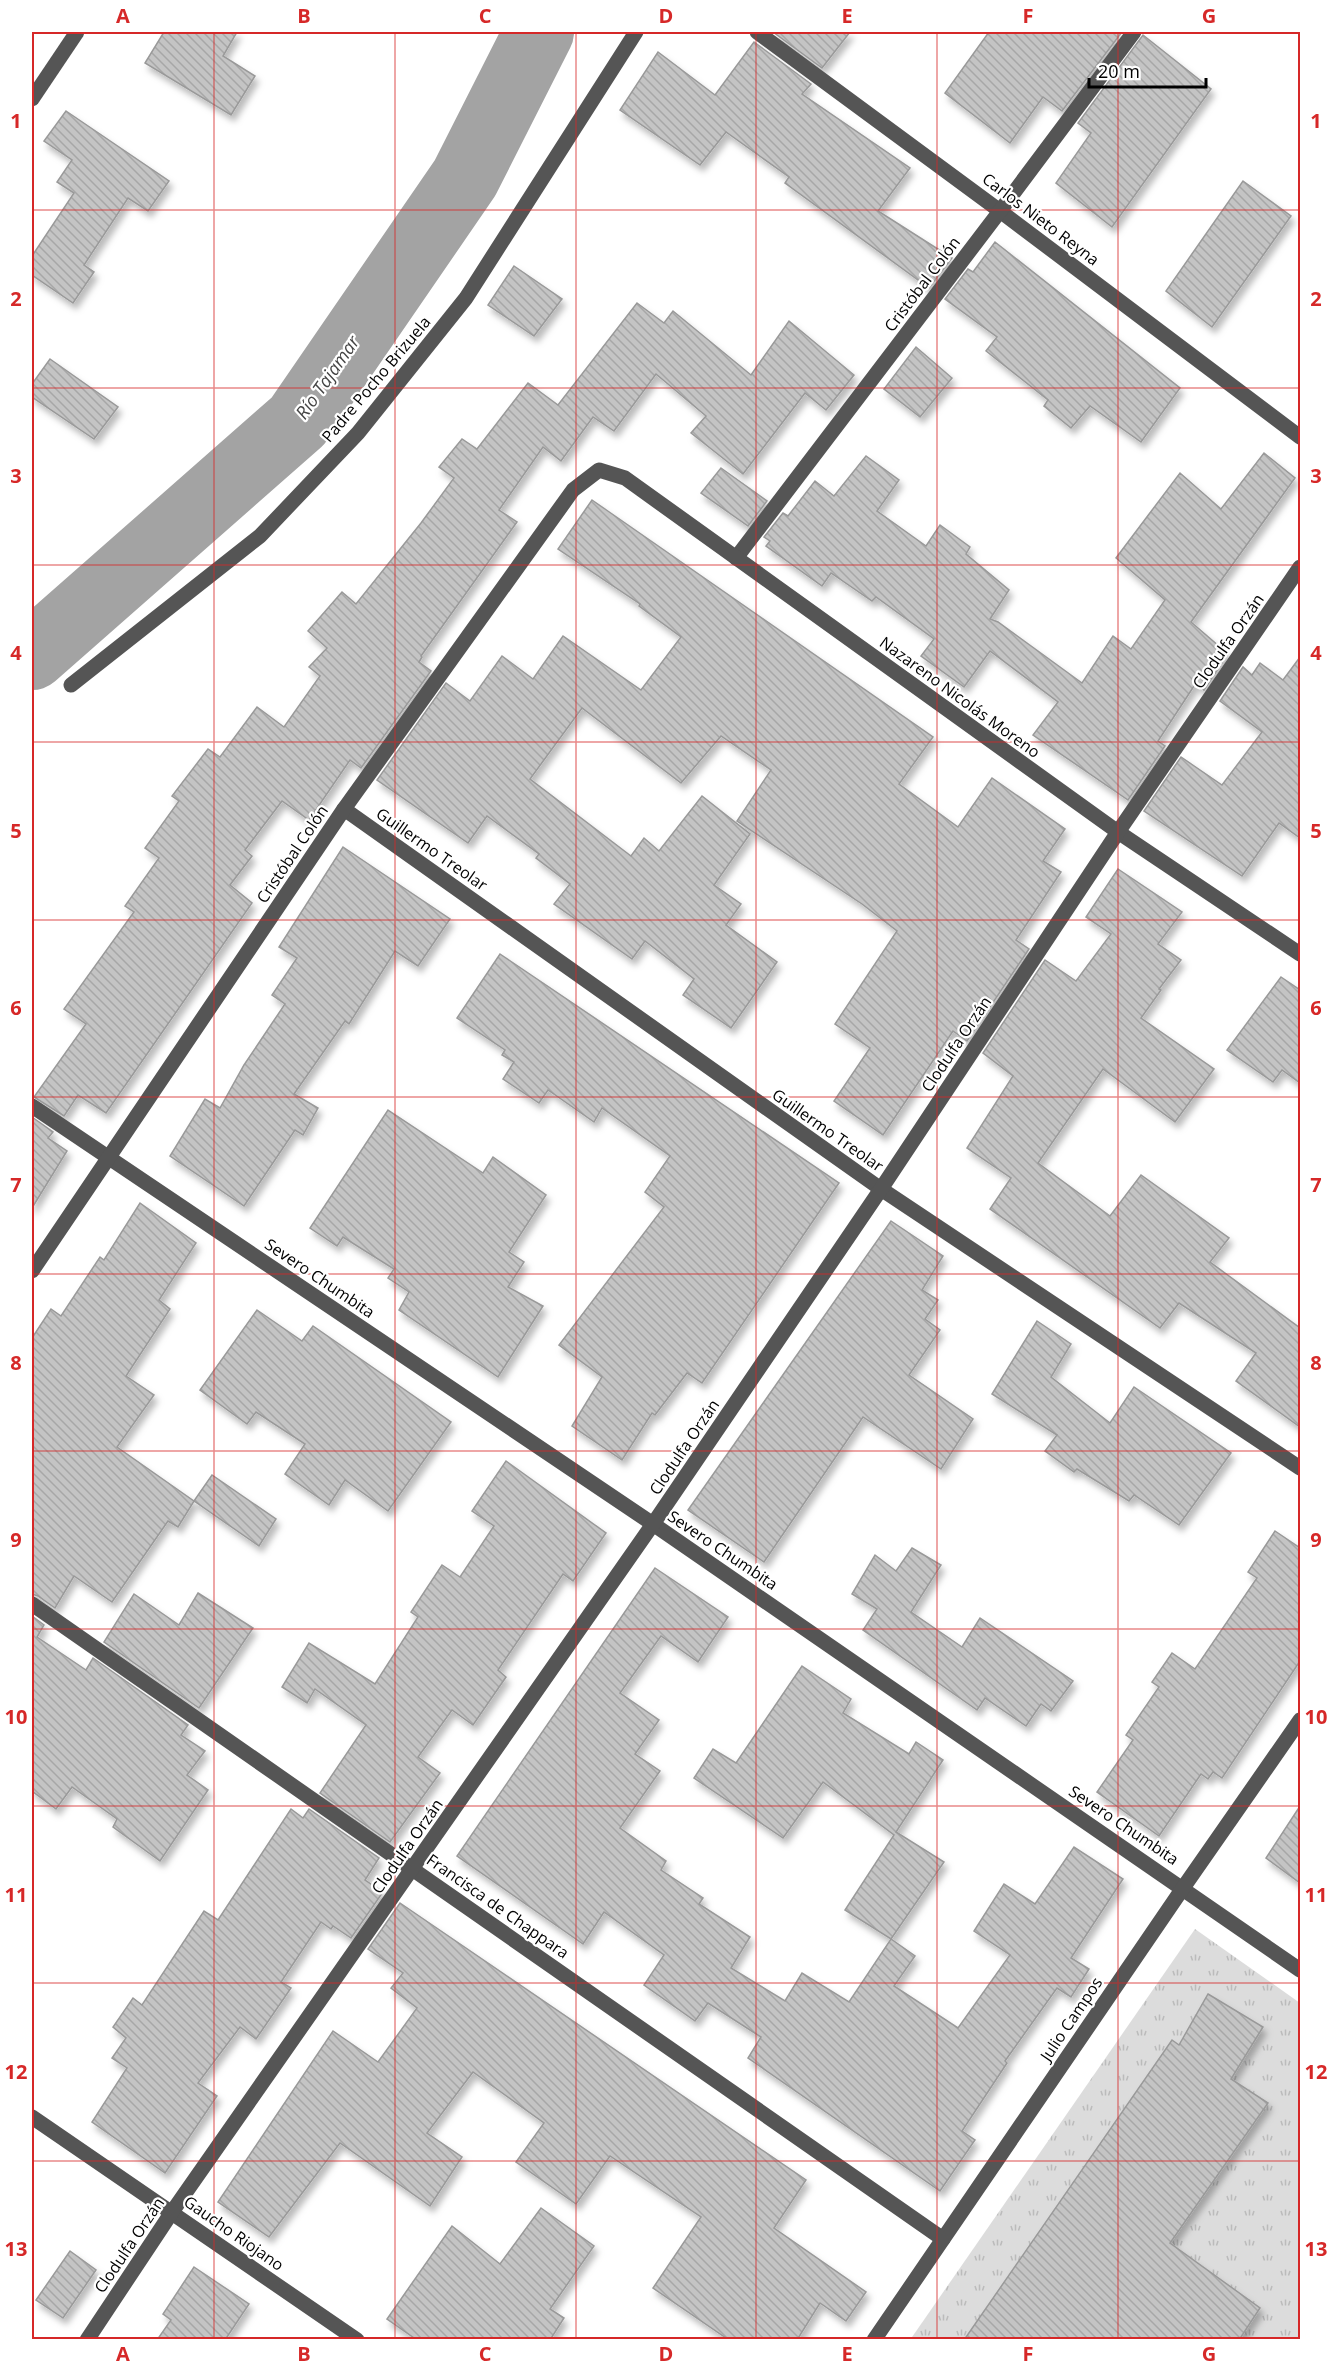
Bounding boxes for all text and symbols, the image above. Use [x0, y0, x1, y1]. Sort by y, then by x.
text: A [116, 2, 130, 29]
text: B [297, 2, 311, 29]
text: C [479, 2, 492, 29]
text: D [659, 2, 673, 29]
text: E [841, 2, 853, 29]
text: F [1023, 2, 1033, 29]
text: G [1202, 2, 1216, 29]
scale bar [1089, 51, 1206, 89]
text: 20 m [1098, 59, 1140, 83]
text: 1 [10, 107, 22, 134]
text: 1 [1310, 107, 1322, 134]
street label: Carlos Nieto Reyna [978, 168, 1104, 270]
street label: Cristóbal Colón [879, 232, 965, 336]
text: 2 [10, 285, 22, 312]
text: 2 [1310, 285, 1322, 312]
street label: Padre Pocho Brizuela [317, 311, 435, 447]
water label: Río Tajamar [289, 330, 365, 423]
text: 3 [10, 462, 22, 489]
text: 3 [1310, 462, 1322, 489]
street label: Clodulfa Orzán [1187, 589, 1269, 693]
street label: Nazareno Nicolás Moreno [875, 631, 1045, 763]
text: 4 [10, 639, 22, 666]
text: 4 [1310, 639, 1322, 666]
street label: Cristóbal Colón [251, 801, 333, 907]
street label: Guillermo Treolar [372, 802, 492, 896]
text: 5 [10, 817, 22, 844]
text: 5 [1310, 817, 1322, 844]
street label: Clodulfa Orzán [916, 992, 996, 1096]
text: 6 [10, 994, 22, 1021]
text: 6 [1310, 994, 1322, 1021]
street label: Guillermo Treolar [768, 1083, 888, 1177]
text: 7 [10, 1171, 22, 1198]
text: 7 [1310, 1171, 1322, 1198]
street label: Severo Chumbita [261, 1233, 379, 1323]
text: 8 [10, 1349, 22, 1376]
text: 8 [1310, 1349, 1322, 1376]
street label: Clodulfa Orzán [644, 1395, 724, 1499]
street label: Severo Chumbita [664, 1505, 782, 1595]
text: 9 [10, 1526, 22, 1553]
text: 9 [1310, 1526, 1322, 1553]
text: 10 [5, 1703, 27, 1730]
text: 10 [1305, 1703, 1327, 1730]
street label: Severo Chumbita [1065, 1780, 1183, 1870]
street label: Clodulfa Orzán [366, 1794, 448, 1898]
street label: Francisca de Chappara [422, 1848, 574, 1964]
text: 11 [5, 1881, 27, 1908]
text: 11 [1305, 1881, 1327, 1908]
street label: Julio Campos [1034, 1973, 1107, 2067]
text: 12 [5, 2058, 27, 2085]
text: 12 [1305, 2058, 1327, 2085]
street label: Gaucho Riojano [180, 2190, 288, 2276]
street label: Clodulfa Orzán [89, 2193, 169, 2297]
text: 13 [5, 2235, 27, 2262]
text: 13 [1305, 2235, 1327, 2262]
text: A [116, 2340, 130, 2367]
text: B [297, 2340, 311, 2367]
text: C [479, 2340, 492, 2367]
text: D [659, 2340, 673, 2367]
text: E [841, 2340, 853, 2367]
text: F [1023, 2340, 1033, 2367]
text: G [1202, 2340, 1216, 2367]

